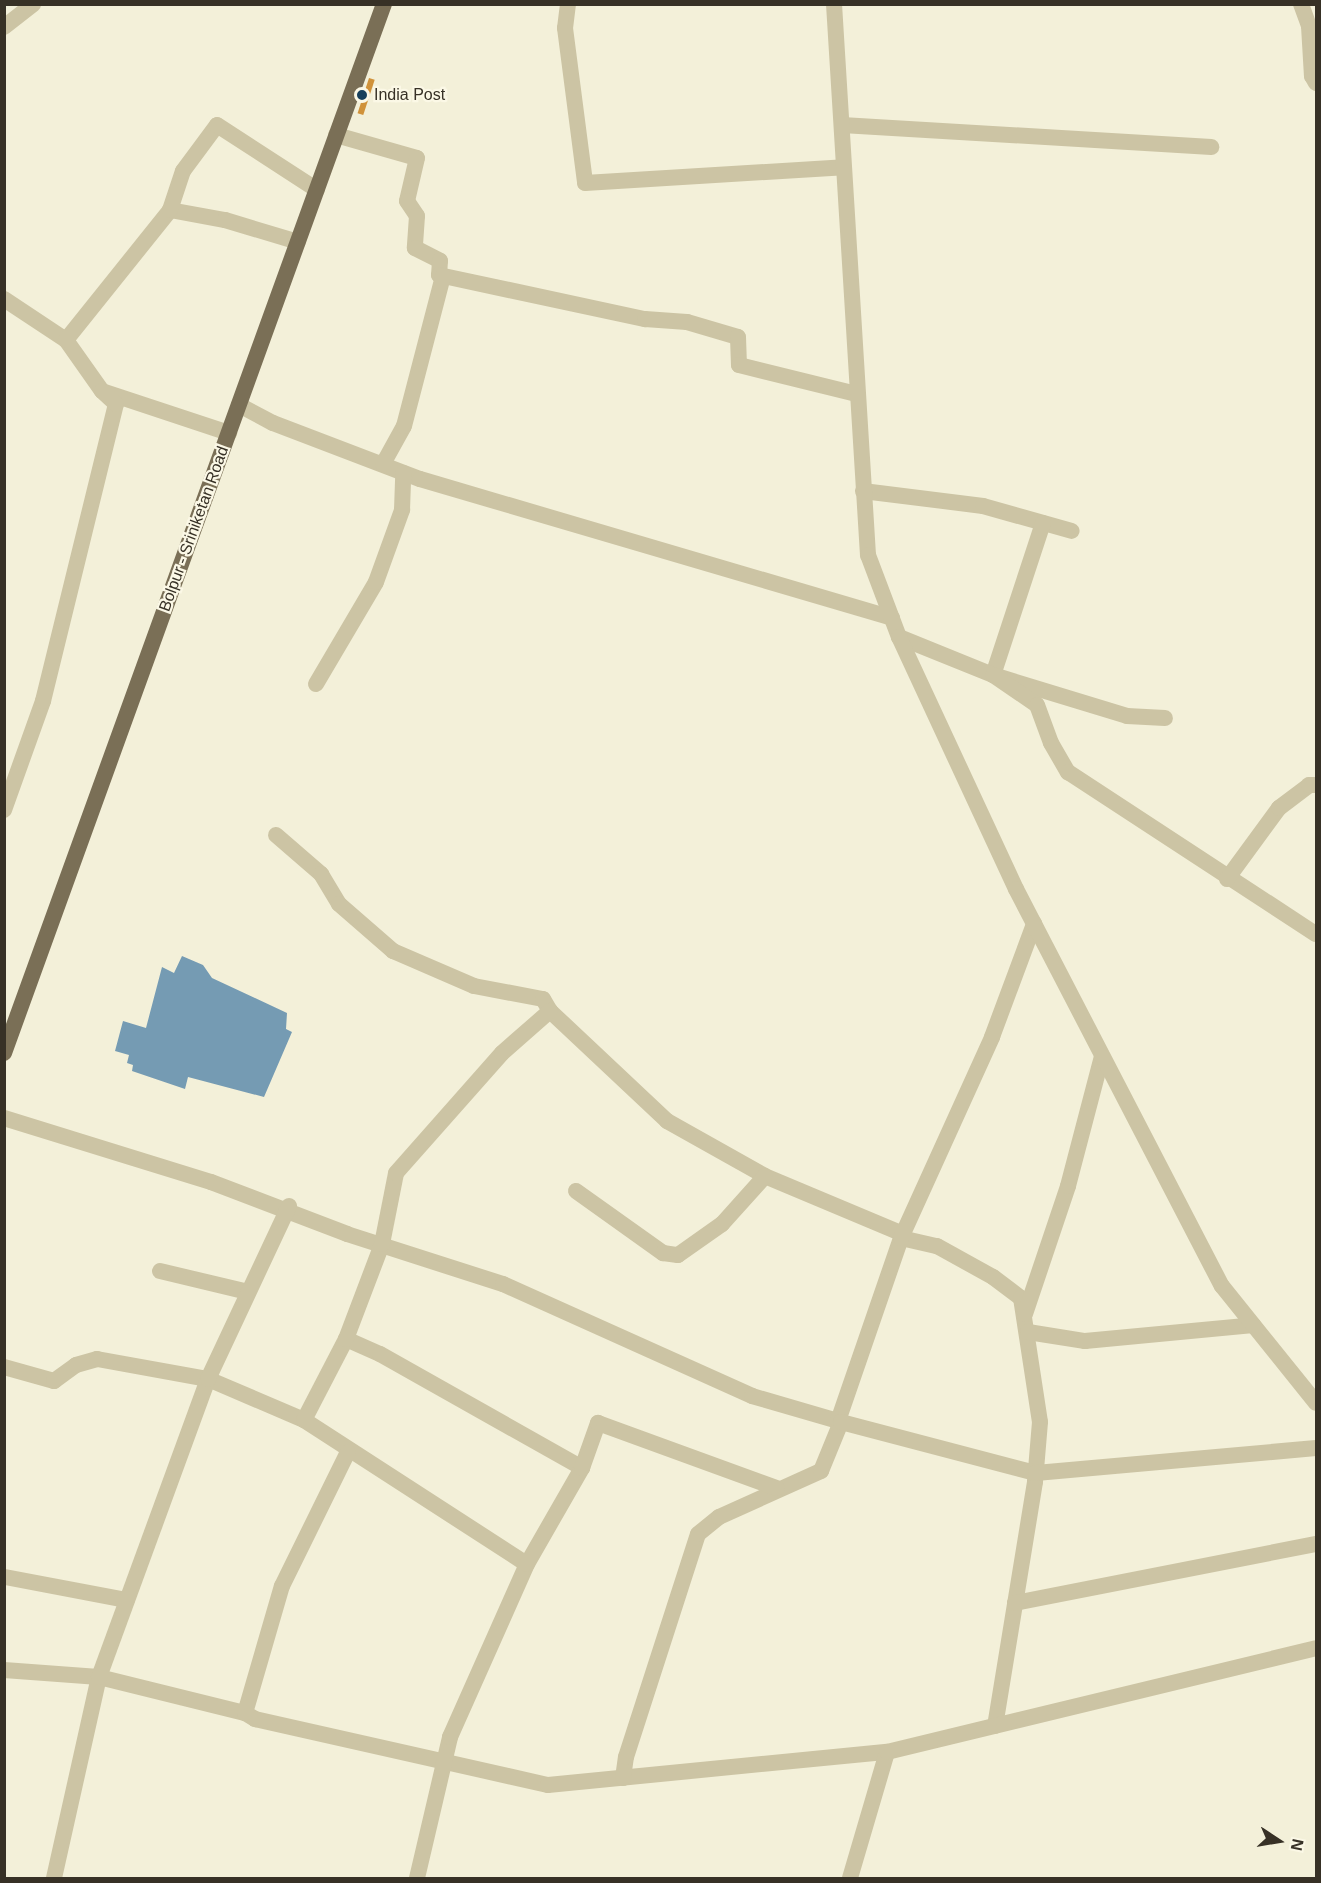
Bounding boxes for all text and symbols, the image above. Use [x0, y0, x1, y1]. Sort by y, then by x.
place label: India Post [374, 85, 445, 105]
marker: India Post [355, 88, 369, 102]
street label: Bolpur - Sriniketan Road [155, 444, 233, 614]
north arrow [1249, 1811, 1309, 1871]
text: N [1288, 1837, 1307, 1852]

